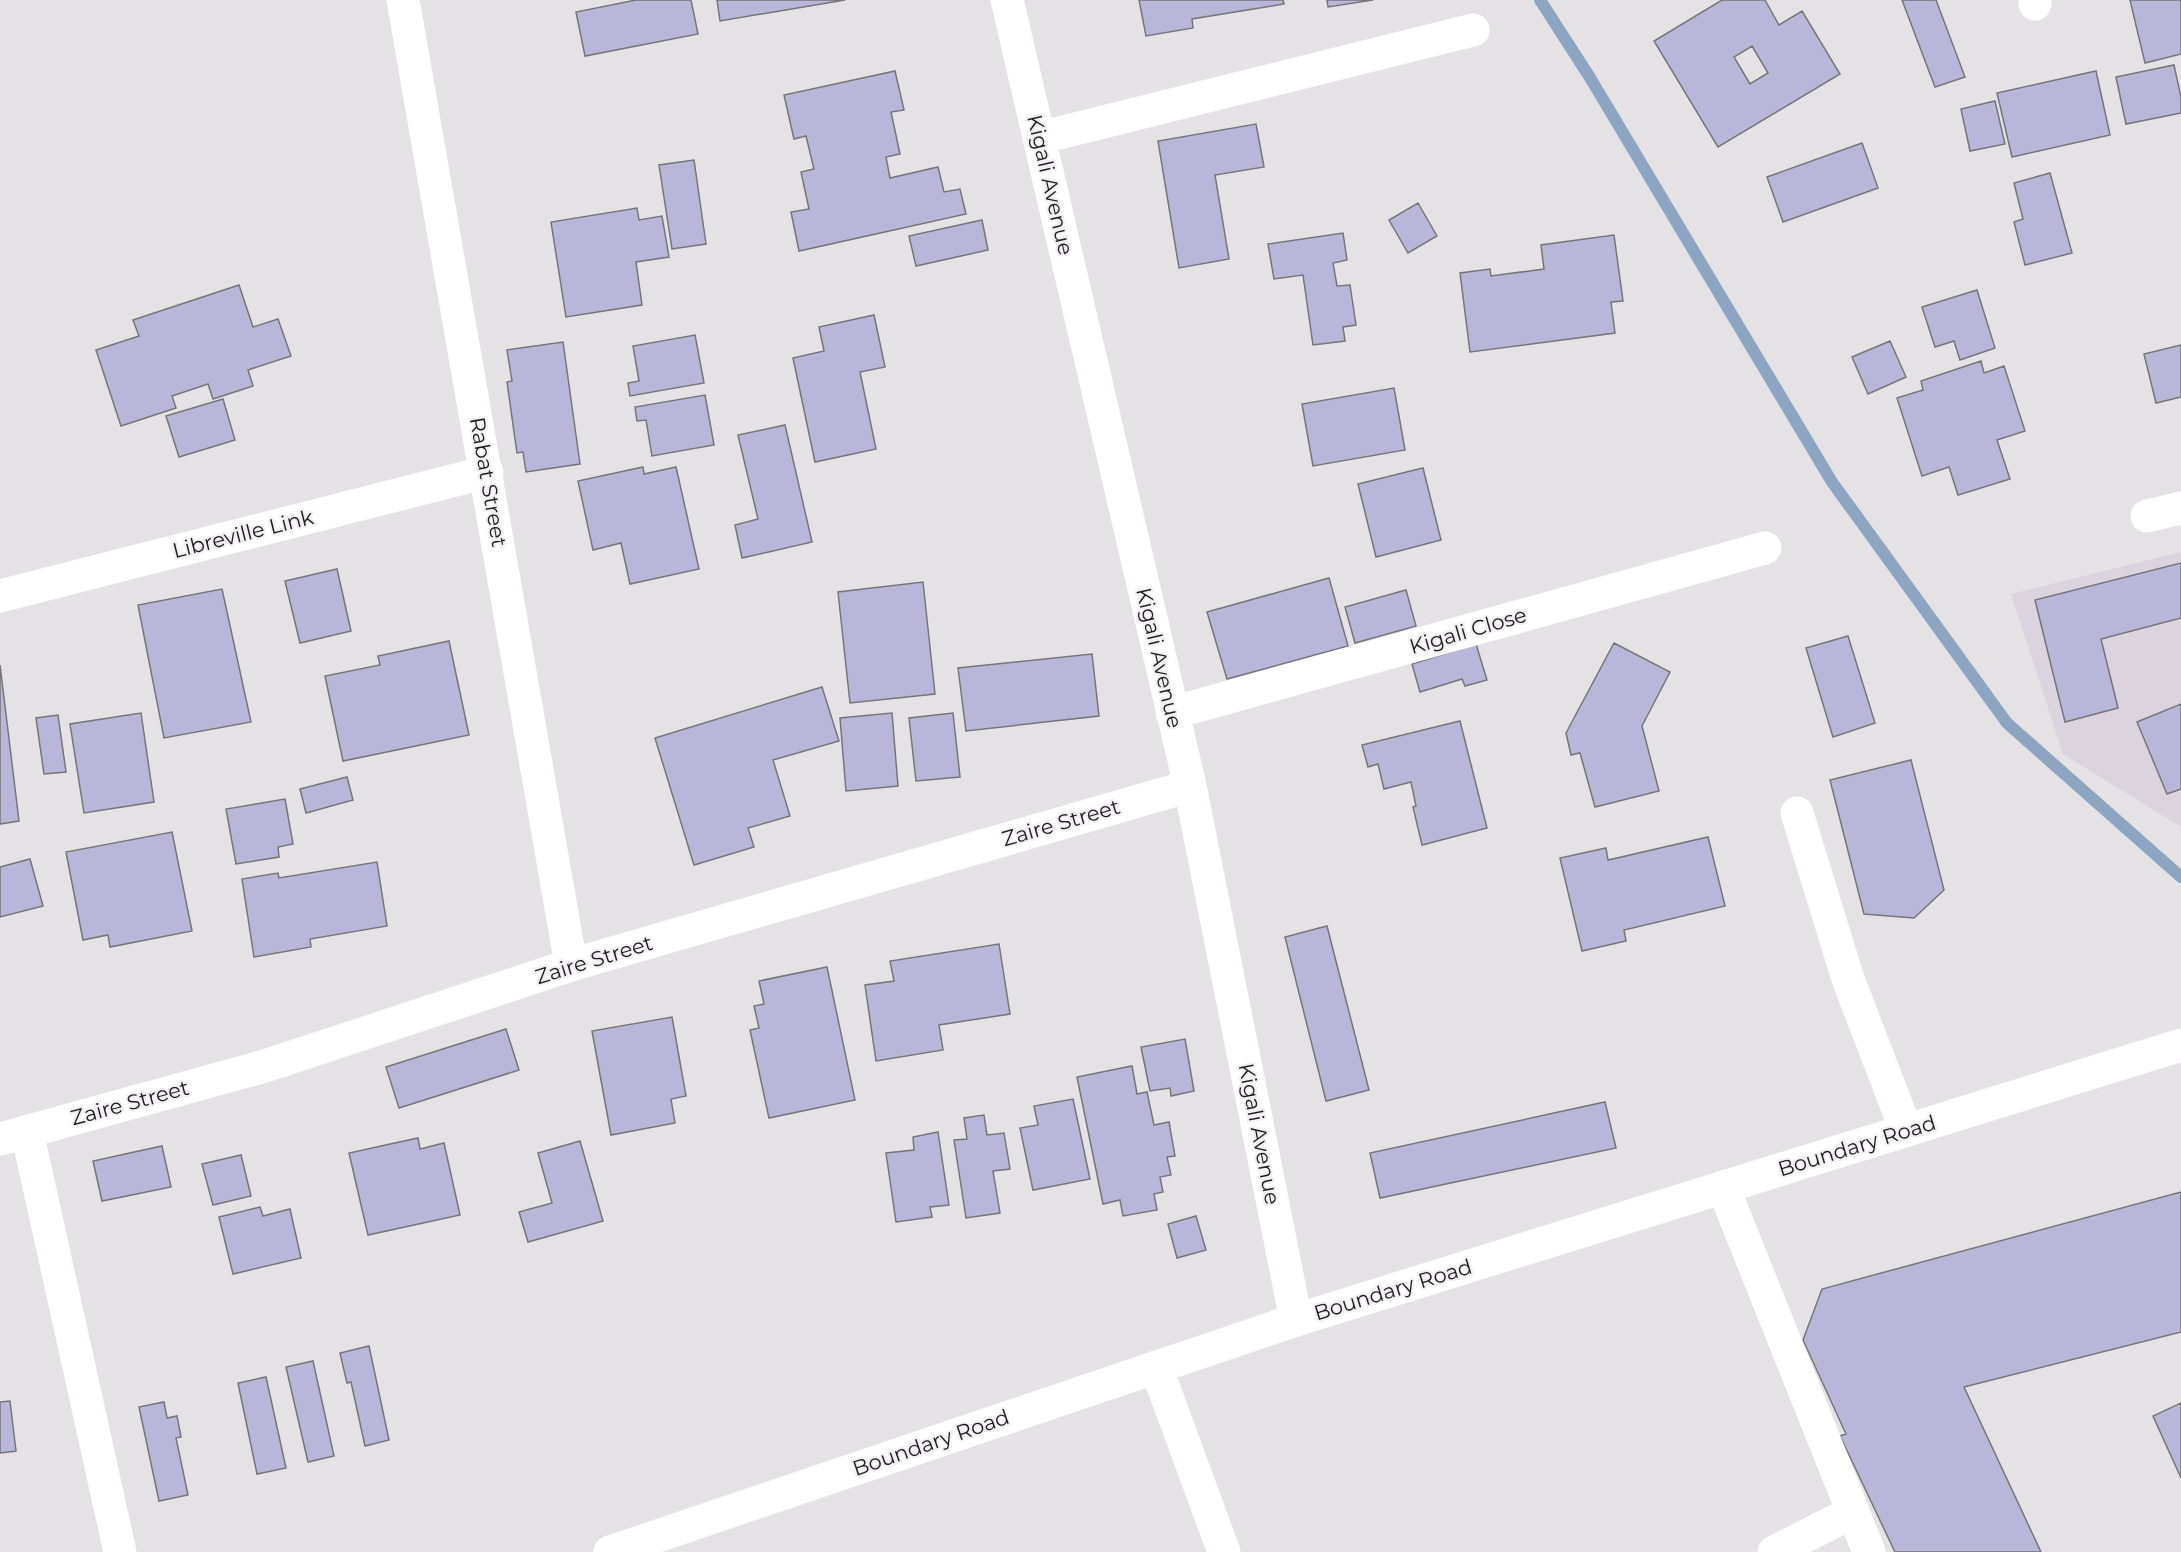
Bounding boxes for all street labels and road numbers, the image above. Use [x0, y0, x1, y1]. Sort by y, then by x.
street label: Kigali Avenue [1022, 112, 1079, 258]
street label: Rabat Street [465, 415, 512, 549]
street label: Libreville Link [170, 504, 316, 563]
street label: Kigali Avenue [1131, 585, 1188, 731]
street label: Kigali Close [1406, 602, 1529, 659]
street label: Zaire Street [999, 794, 1123, 851]
street label: Zaire Street [532, 930, 656, 989]
street label: Kigali Avenue [1234, 1061, 1285, 1207]
street label: Zaire Street [68, 1075, 192, 1130]
street label: Boundary Road [1775, 1110, 1939, 1181]
street label: Boundary Road [1311, 1254, 1475, 1325]
street label: Boundary Road [849, 1404, 1012, 1481]

